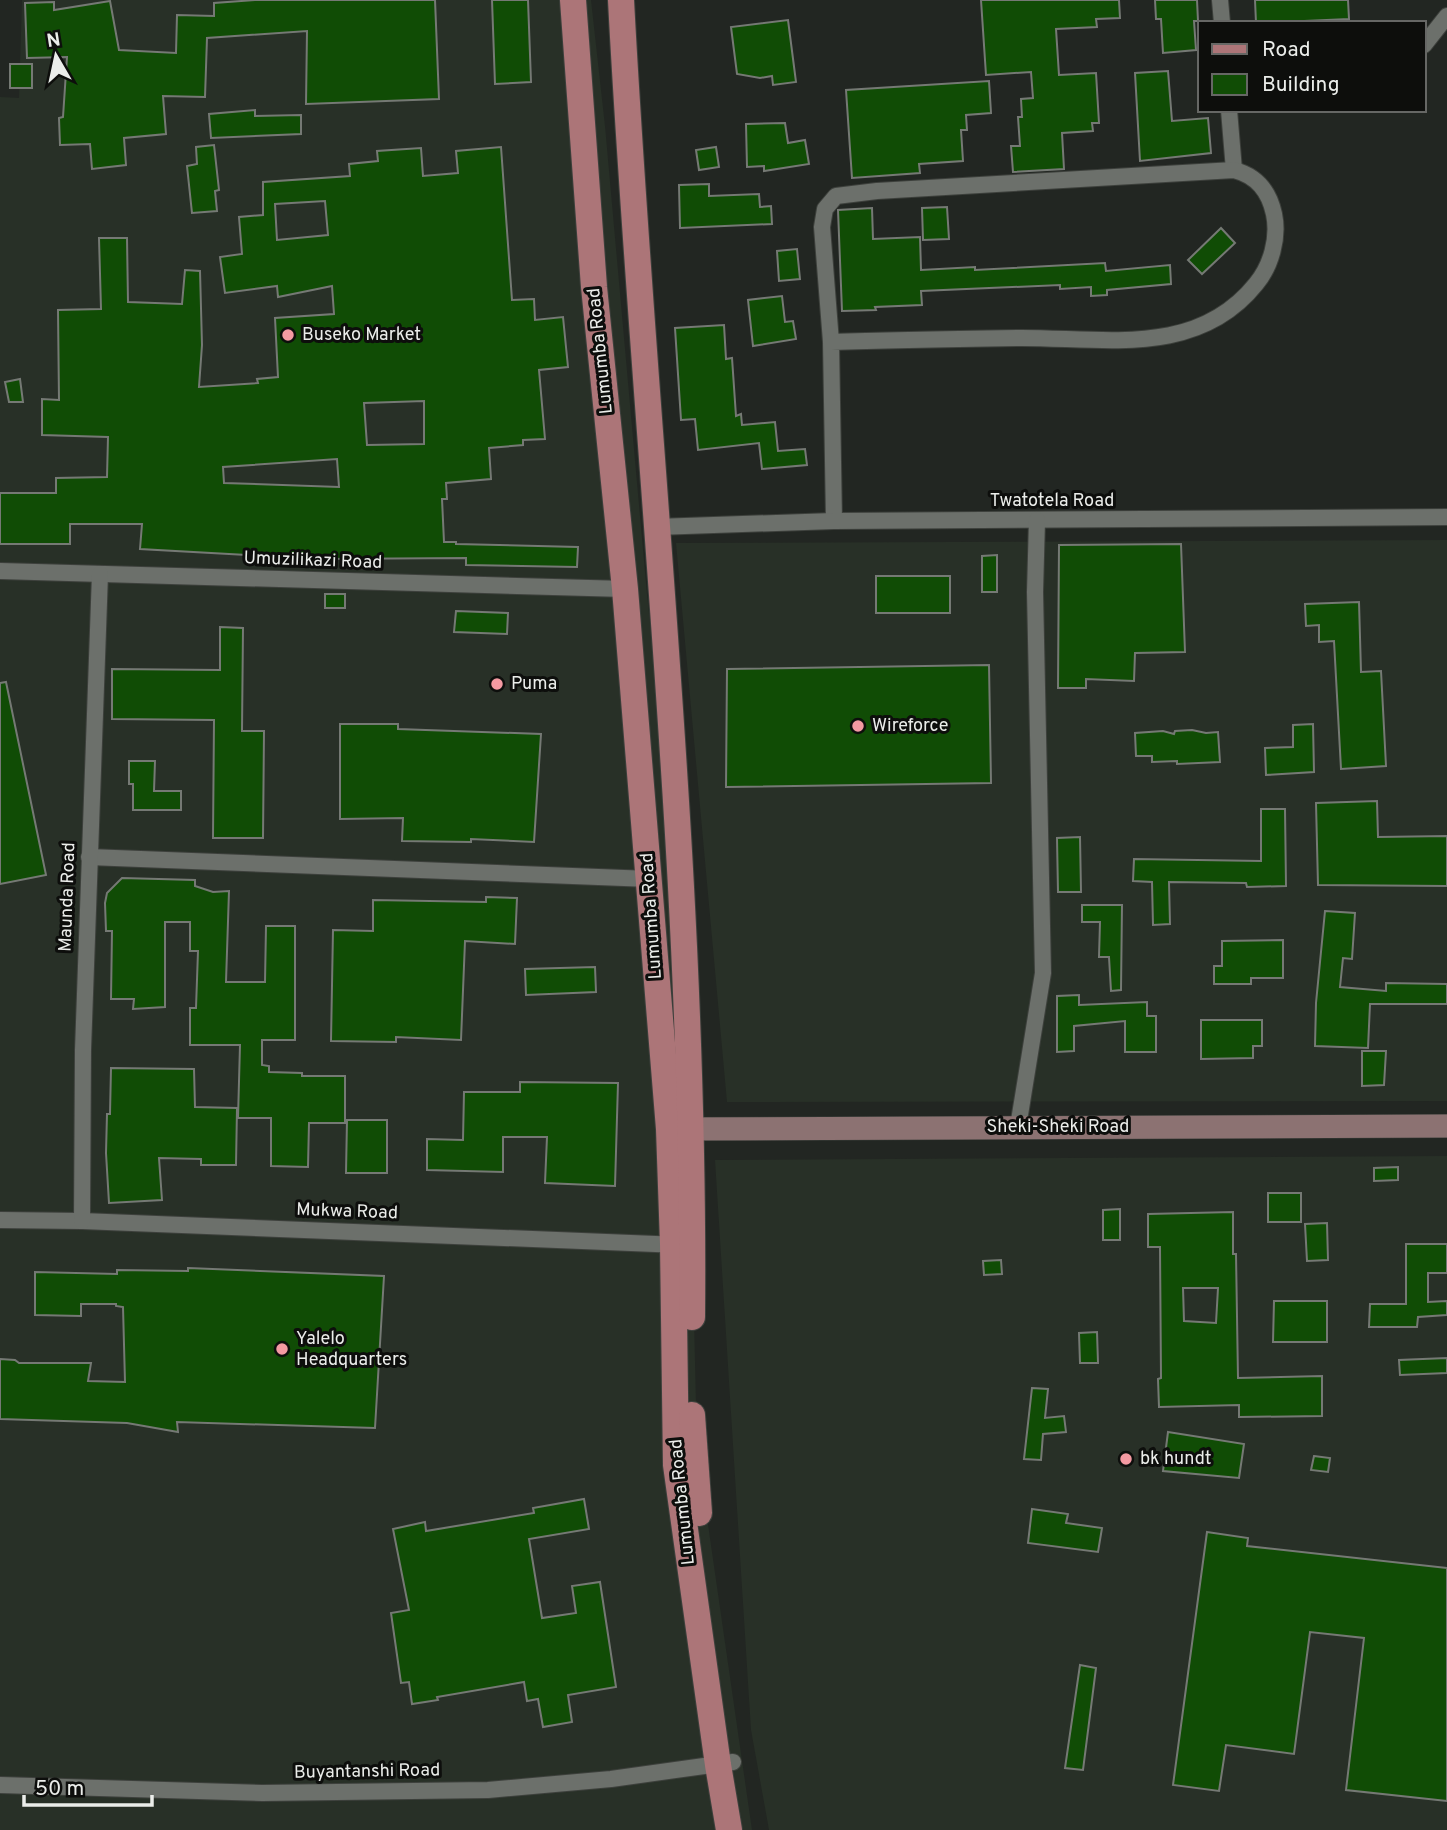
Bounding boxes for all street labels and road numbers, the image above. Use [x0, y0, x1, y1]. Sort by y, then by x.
street label: Lumumba Road [583, 287, 619, 415]
street label: Twatotela Road [990, 490, 1114, 513]
street label: Umuzilikazi Road [243, 547, 383, 575]
street label: Maunda Road [55, 842, 81, 952]
street label: Lumumba Road [636, 852, 668, 980]
street label: Sheki-Sheki Road [987, 1116, 1129, 1139]
street label: Mukwa Road [296, 1199, 398, 1225]
street label: Lumumba Road [665, 1438, 701, 1566]
street label: Buyantanshi Road [294, 1759, 440, 1785]

